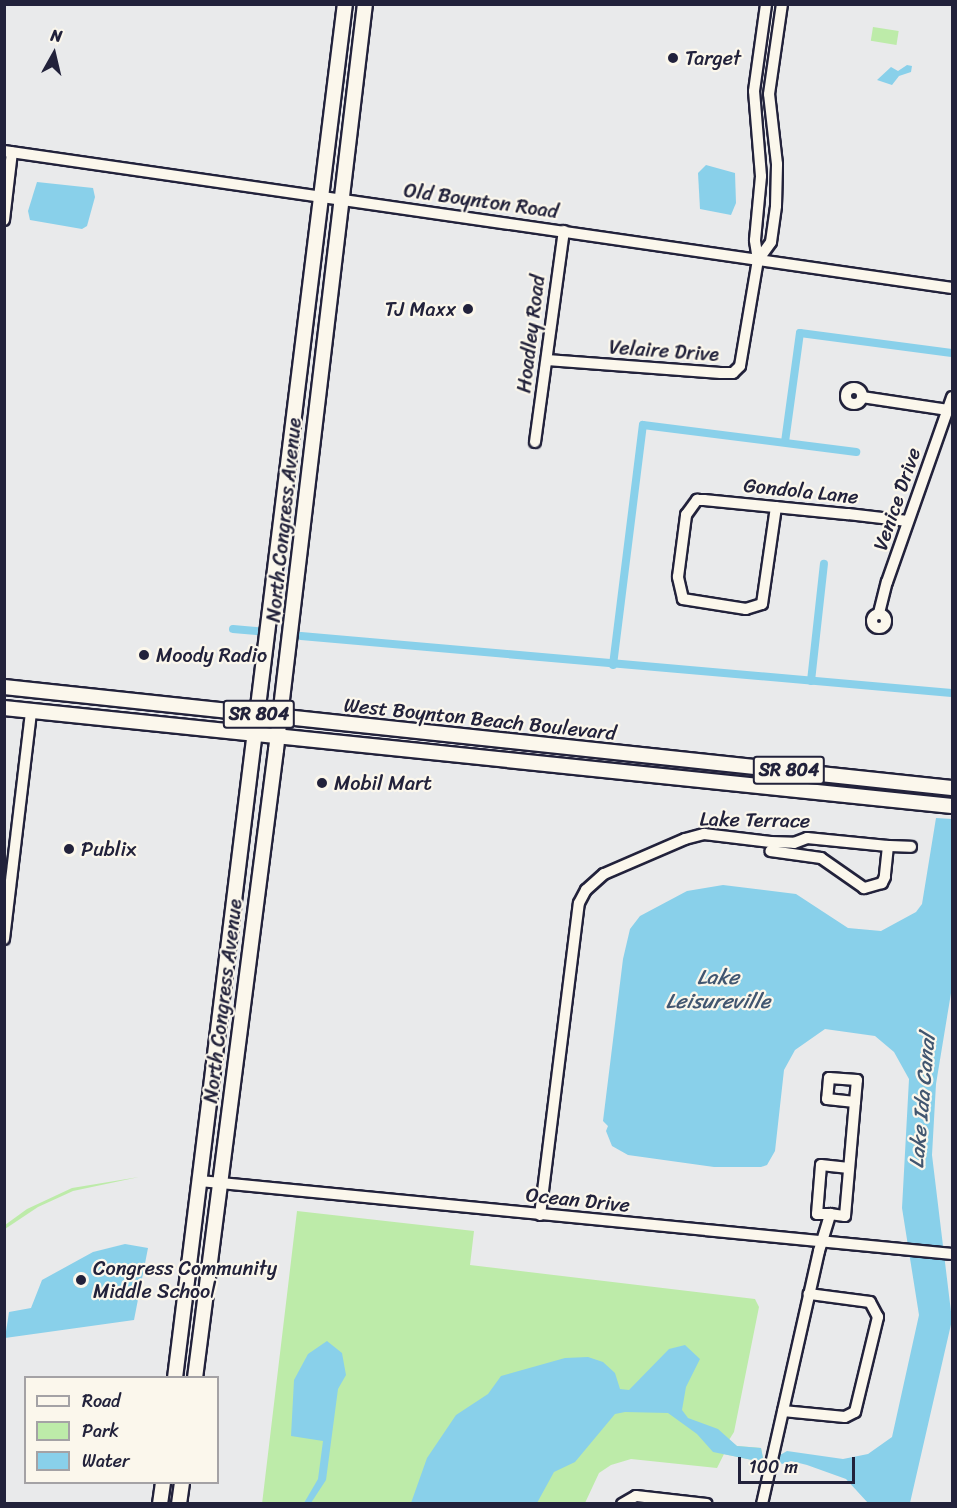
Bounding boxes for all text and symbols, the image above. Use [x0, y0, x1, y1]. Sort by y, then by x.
text: N [49, 21, 64, 51]
north arrow [24, 24, 84, 84]
place label: Target [685, 46, 741, 70]
marker: Target [666, 51, 680, 65]
street label: Old Boynton Road [402, 178, 560, 224]
street label: Hoadley Road [512, 274, 550, 394]
place label: TJ Maxx [385, 297, 456, 321]
marker: TJ Maxx [461, 302, 475, 316]
street label: Velaire Drive [608, 335, 720, 367]
street label: North Congress Avenue [261, 416, 307, 624]
street label: Venice Drive [868, 445, 926, 553]
street label: Gondola Lane [742, 473, 860, 509]
place label: Moody Radio [156, 643, 267, 667]
marker: Moody Radio [137, 648, 151, 662]
street label: West Boynton Beach Boulevard [343, 693, 617, 745]
road number: SR 804 [222, 699, 296, 729]
road number: SR 804 [752, 755, 826, 785]
place label: Mobil Mart [334, 771, 431, 795]
marker: Mobil Mart [315, 776, 329, 790]
street label: Lake Terrace [699, 807, 811, 833]
place label: Publix [81, 837, 136, 861]
marker: Publix [62, 842, 76, 856]
street label: North Congress Avenue [199, 897, 247, 1105]
water label: Lake Leisureville [666, 964, 770, 1014]
water label: Lake Ida Canal [904, 1033, 940, 1169]
street label: Ocean Drive [525, 1183, 631, 1217]
place label: Congress Community Middle School [93, 1256, 278, 1303]
marker: Congress Community Middle School [74, 1273, 88, 1287]
legend [24, 1376, 219, 1484]
text: Road [82, 1385, 121, 1417]
text: Park [82, 1415, 119, 1447]
text: Water [82, 1445, 129, 1477]
scale bar [741, 1445, 858, 1483]
text: 100 m [749, 1451, 798, 1483]

